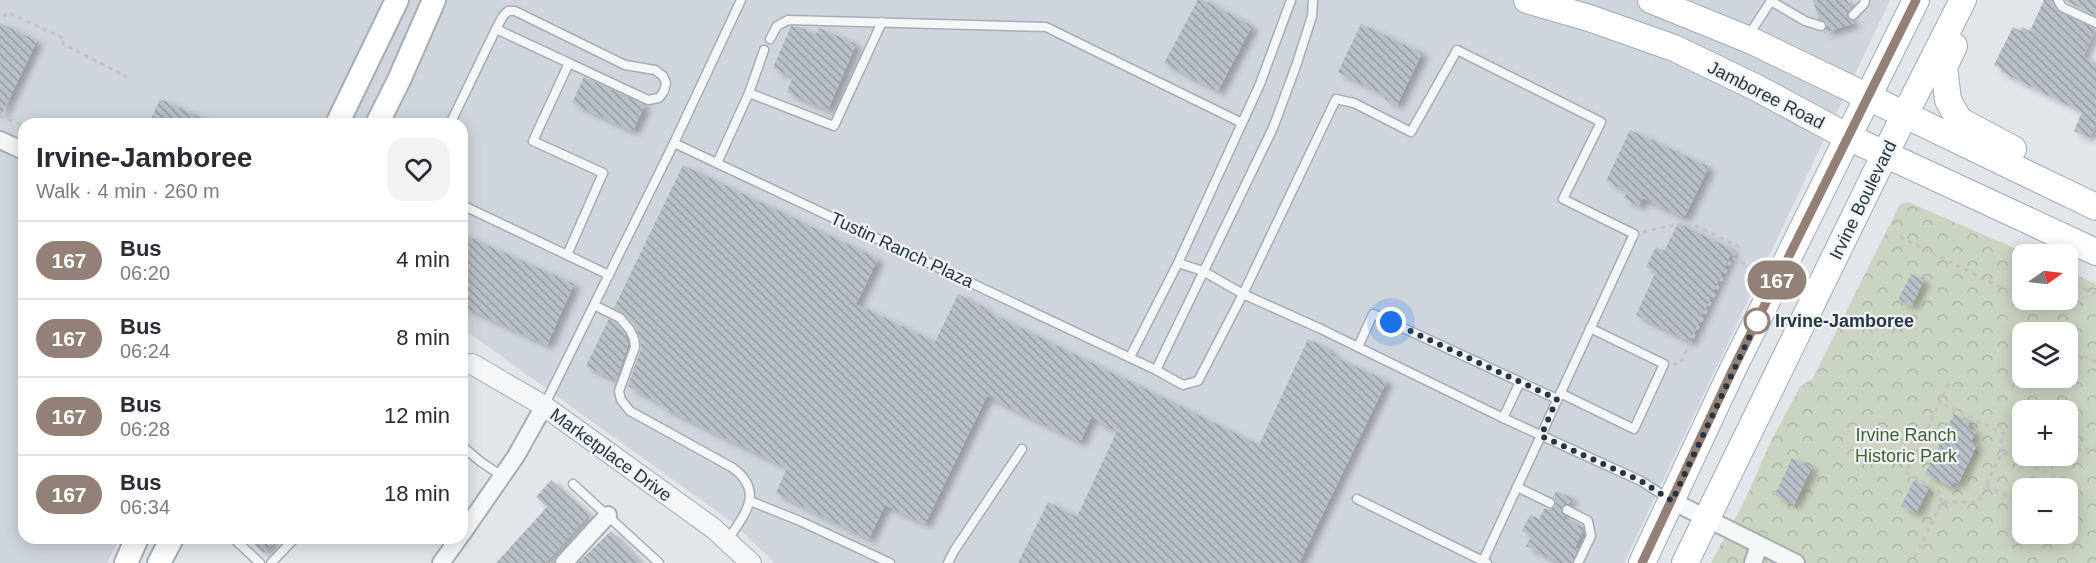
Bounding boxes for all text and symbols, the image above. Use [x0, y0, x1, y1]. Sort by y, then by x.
street label: Jamboree Road [1704, 57, 1828, 133]
street label: Irvine Boulevard [1826, 137, 1900, 263]
button: heart [387, 138, 450, 201]
text: Irvine-Jamboree [36, 142, 252, 173]
text: Walk · 4 min · 260 m [36, 180, 220, 202]
street label: Tustin Ranch Plaza [827, 208, 978, 292]
text: Bus [120, 236, 162, 261]
north arrow [2012, 244, 2078, 310]
map controls [2012, 244, 2078, 544]
text: 4 min [396, 247, 450, 272]
text: 167 [51, 249, 87, 272]
line badge: 167 [1742, 260, 1812, 300]
text: 06:20 [120, 262, 170, 284]
text: 167 [1759, 269, 1795, 292]
your location [1376, 307, 1406, 337]
marker: Irvine-Jamboree [1744, 308, 1770, 334]
place label: Irvine-Jamboree [1775, 311, 1914, 331]
text: Bus [120, 314, 162, 339]
button: layers [2012, 322, 2078, 388]
text: 8 min [396, 325, 450, 350]
text: 167 [51, 327, 87, 350]
text: 06:24 [120, 340, 170, 362]
text: Bus [120, 392, 162, 417]
button: + [2012, 400, 2078, 466]
text: 12 min [384, 403, 450, 428]
street label: Marketplace Drive [546, 404, 676, 506]
text: 167 [51, 405, 87, 428]
text: 06:28 [120, 418, 170, 440]
park label: Irvine Ranch Historic Park [1855, 425, 1958, 466]
text: Bus [120, 470, 162, 495]
button: − [2012, 478, 2078, 544]
text: 18 min [384, 481, 450, 506]
text: 167 [51, 483, 87, 506]
text: 06:34 [120, 496, 170, 518]

